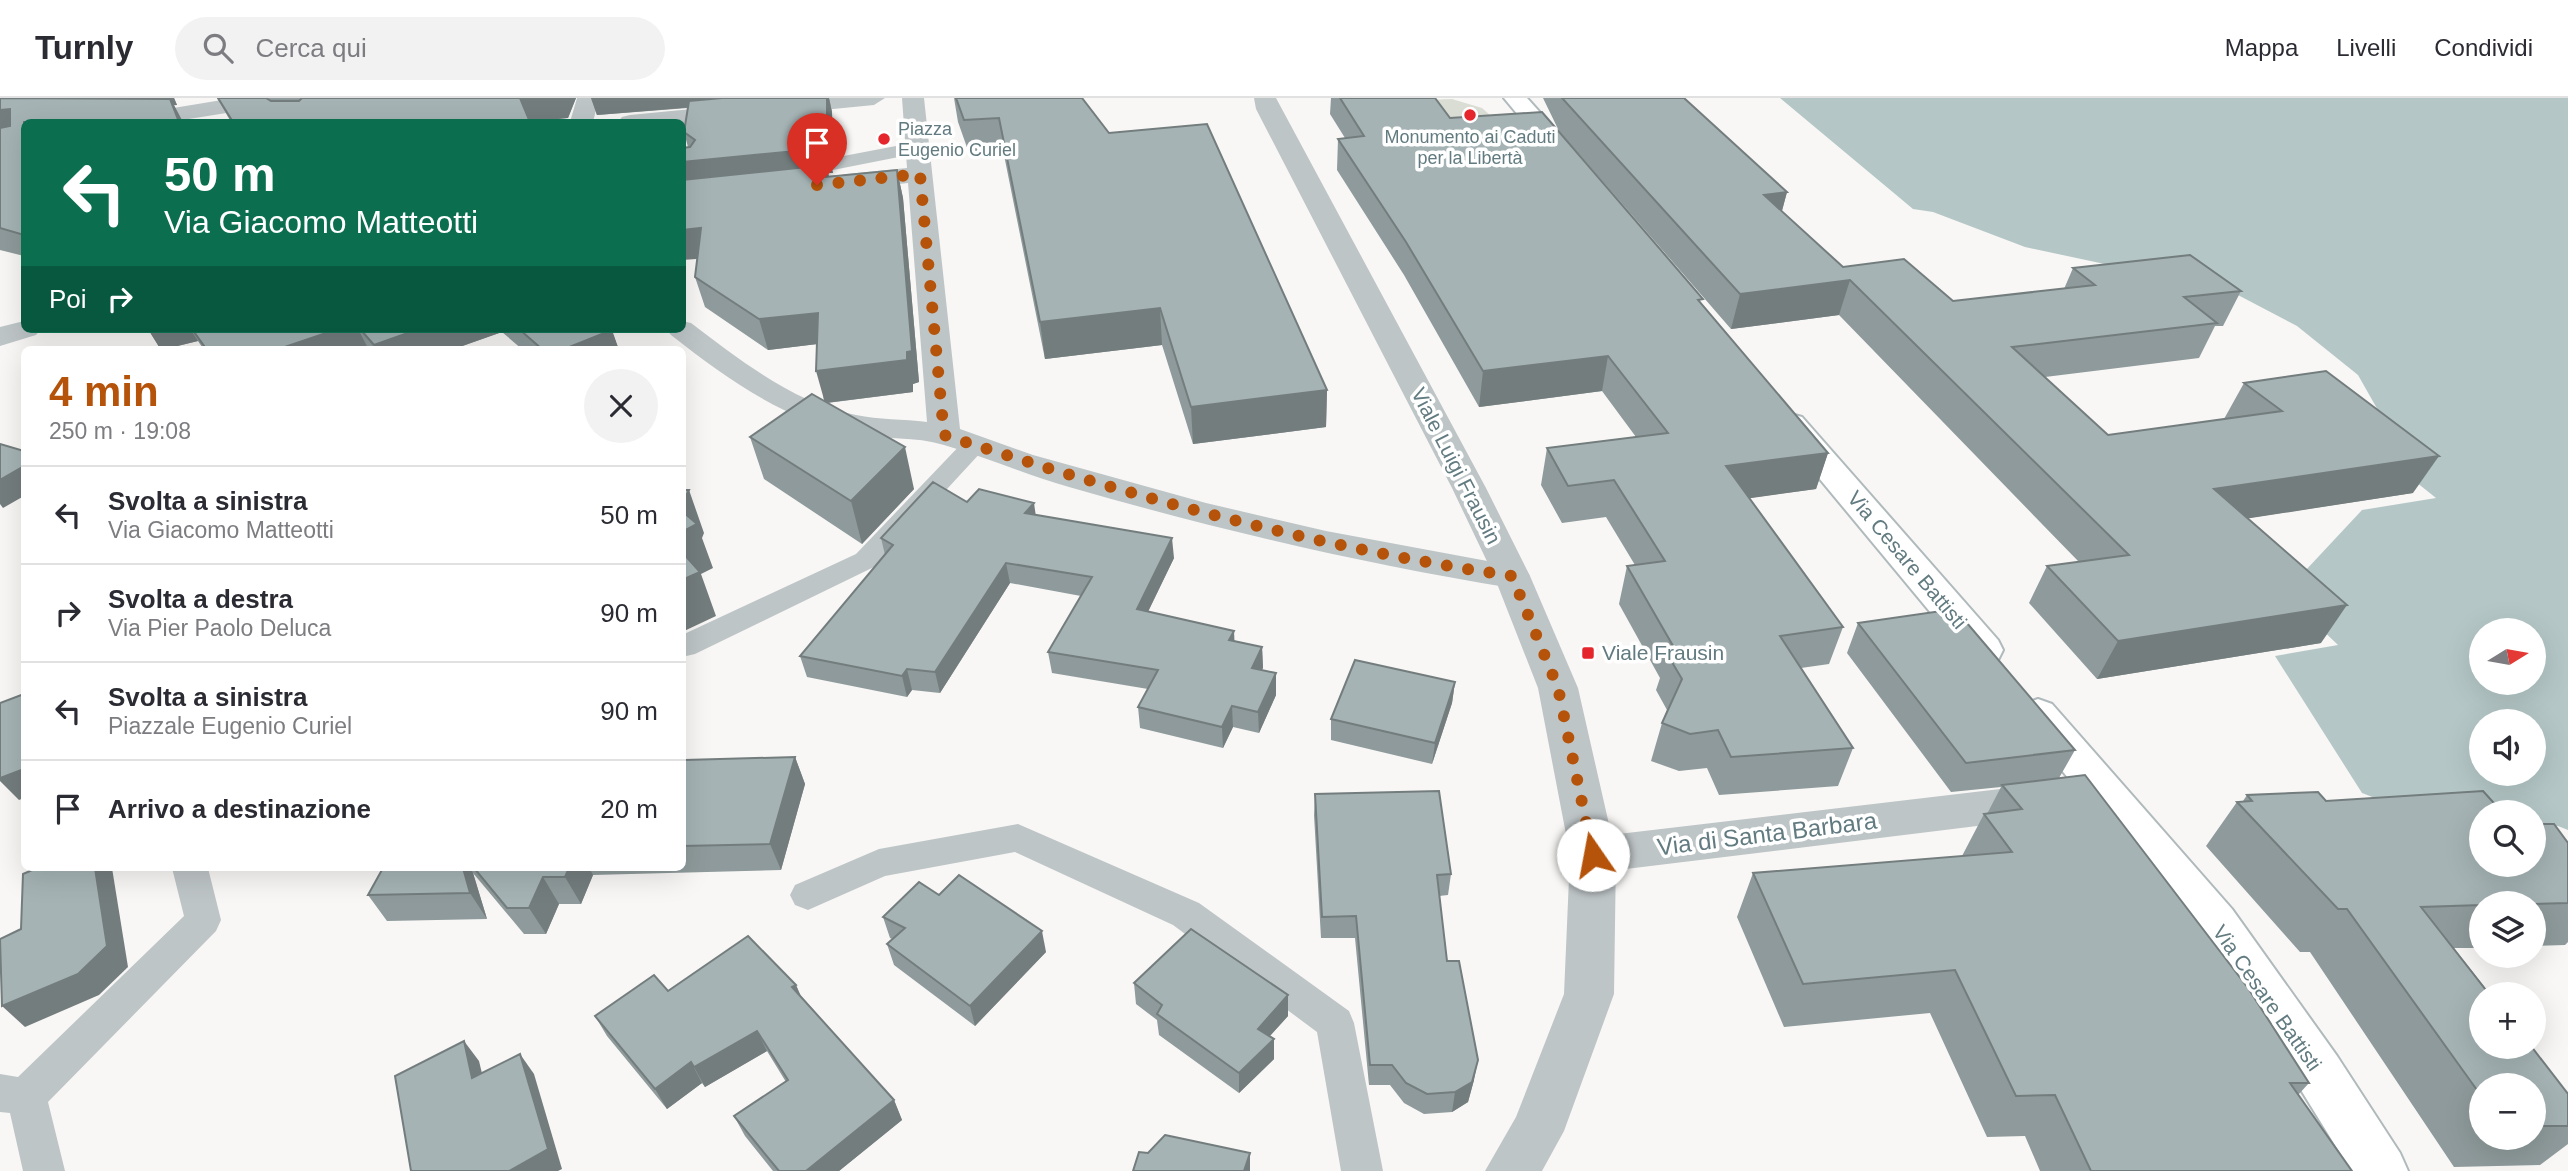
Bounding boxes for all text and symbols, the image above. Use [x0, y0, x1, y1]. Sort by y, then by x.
search box [175, 17, 665, 80]
text: Turnly [35, 29, 133, 66]
icon: search [199, 29, 237, 67]
text: Cerca qui [255, 33, 367, 63]
text: Mappa [2225, 34, 2298, 61]
text: Livelli [2336, 34, 2396, 61]
text: Condividi [2434, 34, 2533, 61]
marker: Monumento ai Caduti per la Libertà [1462, 107, 1478, 123]
pin [787, 113, 847, 185]
place label: Piazza Eugenio Curiel [898, 119, 1016, 160]
icon: arrive [798, 124, 836, 162]
place label: Monumento ai Caduti per la Libertà [1384, 127, 1556, 168]
marker: Piazza Eugenio Curiel [876, 131, 892, 147]
icon: left [49, 147, 140, 238]
text: 50 m [164, 147, 276, 201]
text: Via Giacomo Matteotti [164, 204, 478, 240]
icon: right [101, 280, 139, 318]
text: Poi [49, 284, 87, 314]
text: 4 min [49, 368, 159, 415]
button: close [584, 369, 658, 443]
street label: Viale Luigi Frausin [1407, 384, 1506, 548]
text: 250 m · 19:08 [49, 418, 191, 444]
text: Svolta a sinistra [108, 486, 307, 516]
street label: Via Cesare Battisti [1843, 486, 1972, 633]
icon: left [49, 496, 87, 534]
text: 50 m [600, 500, 658, 530]
text: Via Giacomo Matteotti [108, 517, 334, 543]
text: Svolta a destra [108, 584, 293, 614]
icon: right [49, 594, 87, 632]
text: 90 m [600, 598, 658, 628]
text: Via Pier Paolo Deluca [108, 615, 331, 641]
north arrow [2469, 618, 2546, 695]
map controls [2469, 618, 2546, 1150]
place label: Viale Frausin [1602, 641, 1724, 664]
marker: Viale Frausin [1580, 645, 1596, 661]
text: Svolta a sinistra [108, 682, 307, 712]
icon: left [49, 692, 87, 730]
text: 90 m [600, 696, 658, 726]
button: sound [2469, 709, 2546, 786]
text: Piazzale Eugenio Curiel [108, 713, 352, 739]
icon: arrive [49, 790, 87, 828]
text: Arrivo a destinazione [108, 794, 371, 824]
text: 20 m [600, 794, 658, 824]
button: search [2469, 800, 2546, 877]
street label: Via di Santa Barbara [1656, 807, 1879, 860]
position arrow [1556, 818, 1630, 892]
button: layers [2469, 891, 2546, 968]
street label: Via Cesare Battisti [2209, 921, 2326, 1075]
button: + [2469, 982, 2546, 1059]
button: − [2469, 1073, 2546, 1150]

